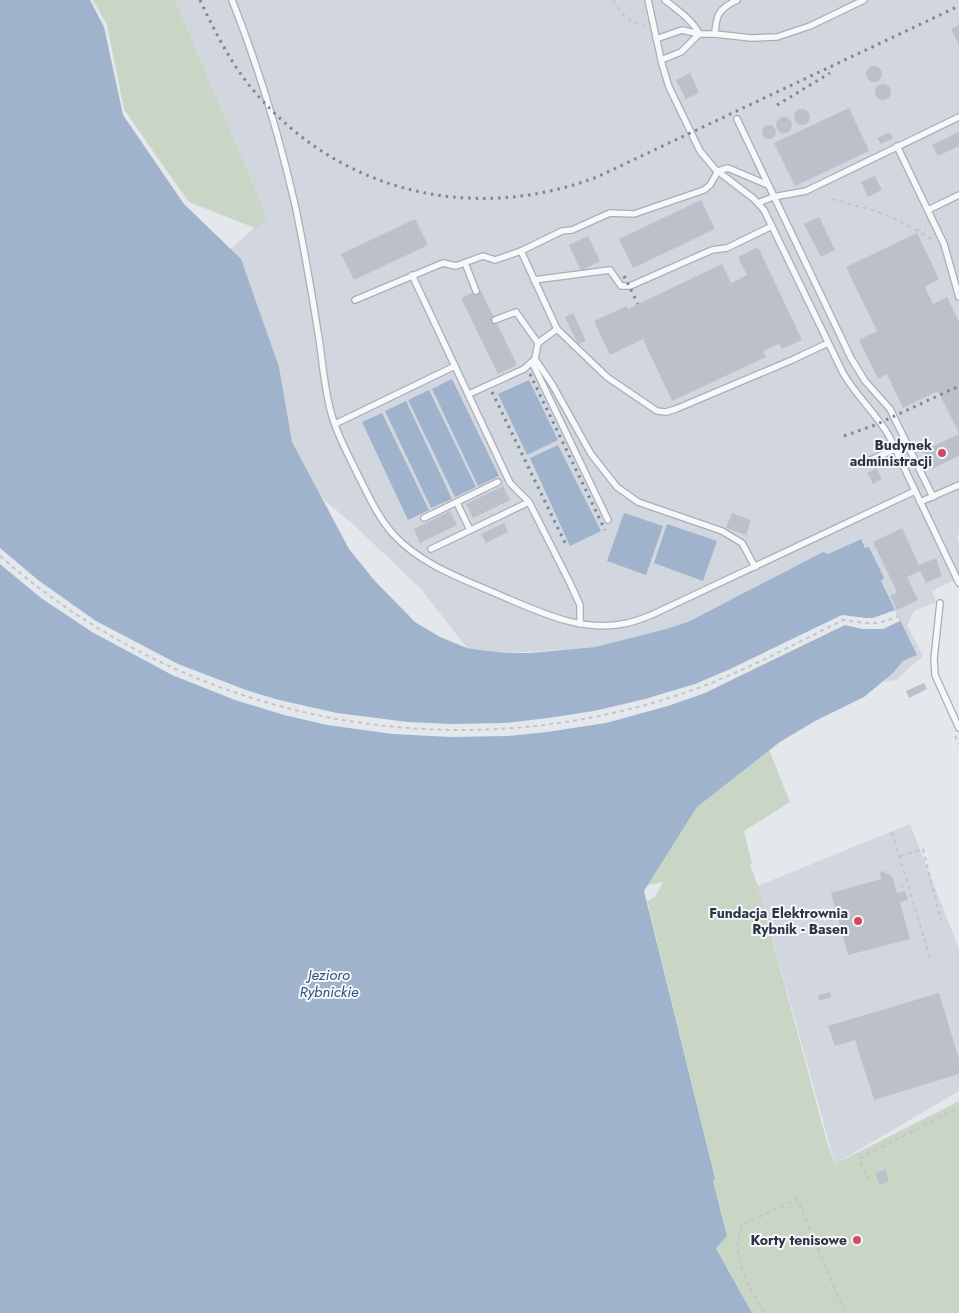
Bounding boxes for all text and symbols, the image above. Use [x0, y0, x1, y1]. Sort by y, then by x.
place label: Budynek administracji [850, 435, 932, 471]
marker: Budynek administracji [936, 447, 948, 459]
place label: Fundacja Elektrownia Rybnik - Basen [709, 903, 848, 939]
marker: Fundacja Elektrownia Rybnik - Basen [852, 915, 864, 927]
water label: Jezioro Rybnickie [300, 964, 359, 1003]
place label: Korty tenisowe [750, 1230, 847, 1250]
marker: Korty tenisowe [851, 1234, 863, 1246]

